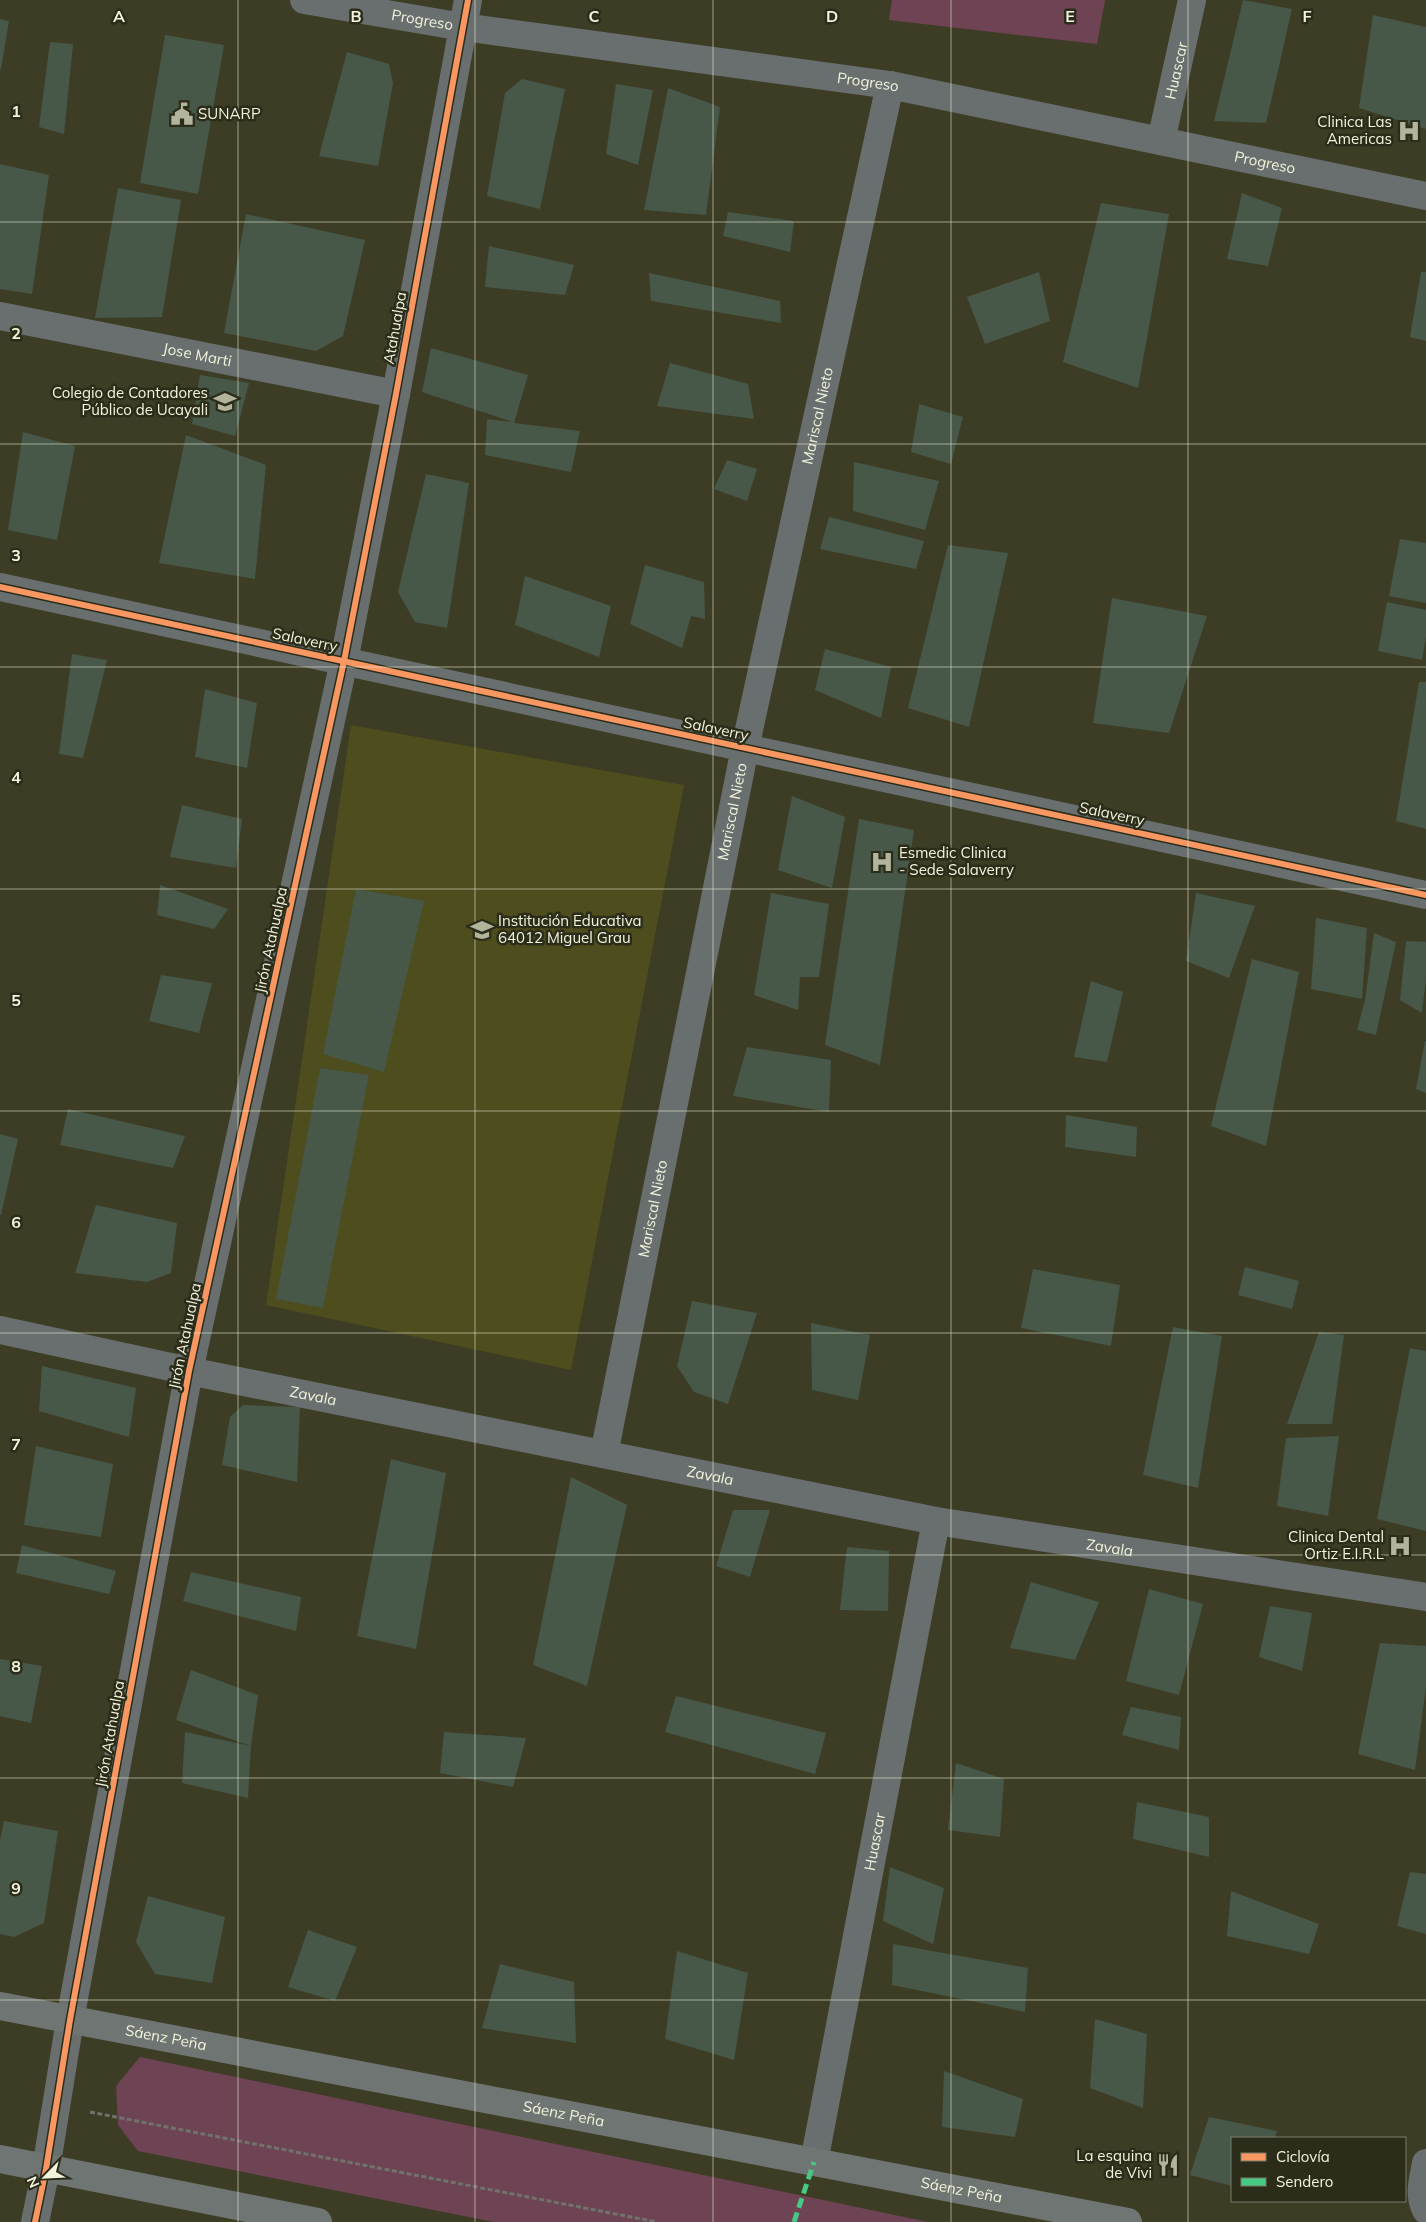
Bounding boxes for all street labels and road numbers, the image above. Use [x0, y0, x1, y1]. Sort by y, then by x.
street label: Progreso [390, 5, 455, 34]
street label: Huascar [1160, 39, 1192, 101]
street label: Progreso [836, 68, 901, 96]
street label: Progreso [1233, 147, 1297, 178]
street label: Atahualpa [379, 290, 410, 366]
street label: Jose Marti [161, 338, 233, 370]
street label: Mariscal Nieto [797, 365, 837, 466]
street label: Salaverry [271, 623, 339, 656]
street label: Salaverry [682, 712, 750, 745]
street label: Mariscal Nieto [713, 761, 751, 862]
street label: Salaverry [1078, 797, 1146, 830]
street label: Jirón Atahualpa [250, 885, 291, 995]
street label: Mariscal Nieto [633, 1158, 671, 1259]
street label: Jirón Atahualpa [164, 1281, 205, 1391]
street label: Zavala [288, 1381, 338, 1409]
street label: Zavala [685, 1461, 735, 1489]
street label: Zavala [1085, 1534, 1134, 1560]
street label: Jirón Atahualpa [91, 1679, 128, 1789]
street label: Huascar [860, 1811, 889, 1872]
street label: Sáenz Peña [124, 2020, 208, 2054]
street label: Sáenz Peña [522, 2096, 606, 2131]
street label: Sáenz Peña [919, 2173, 1004, 2207]

